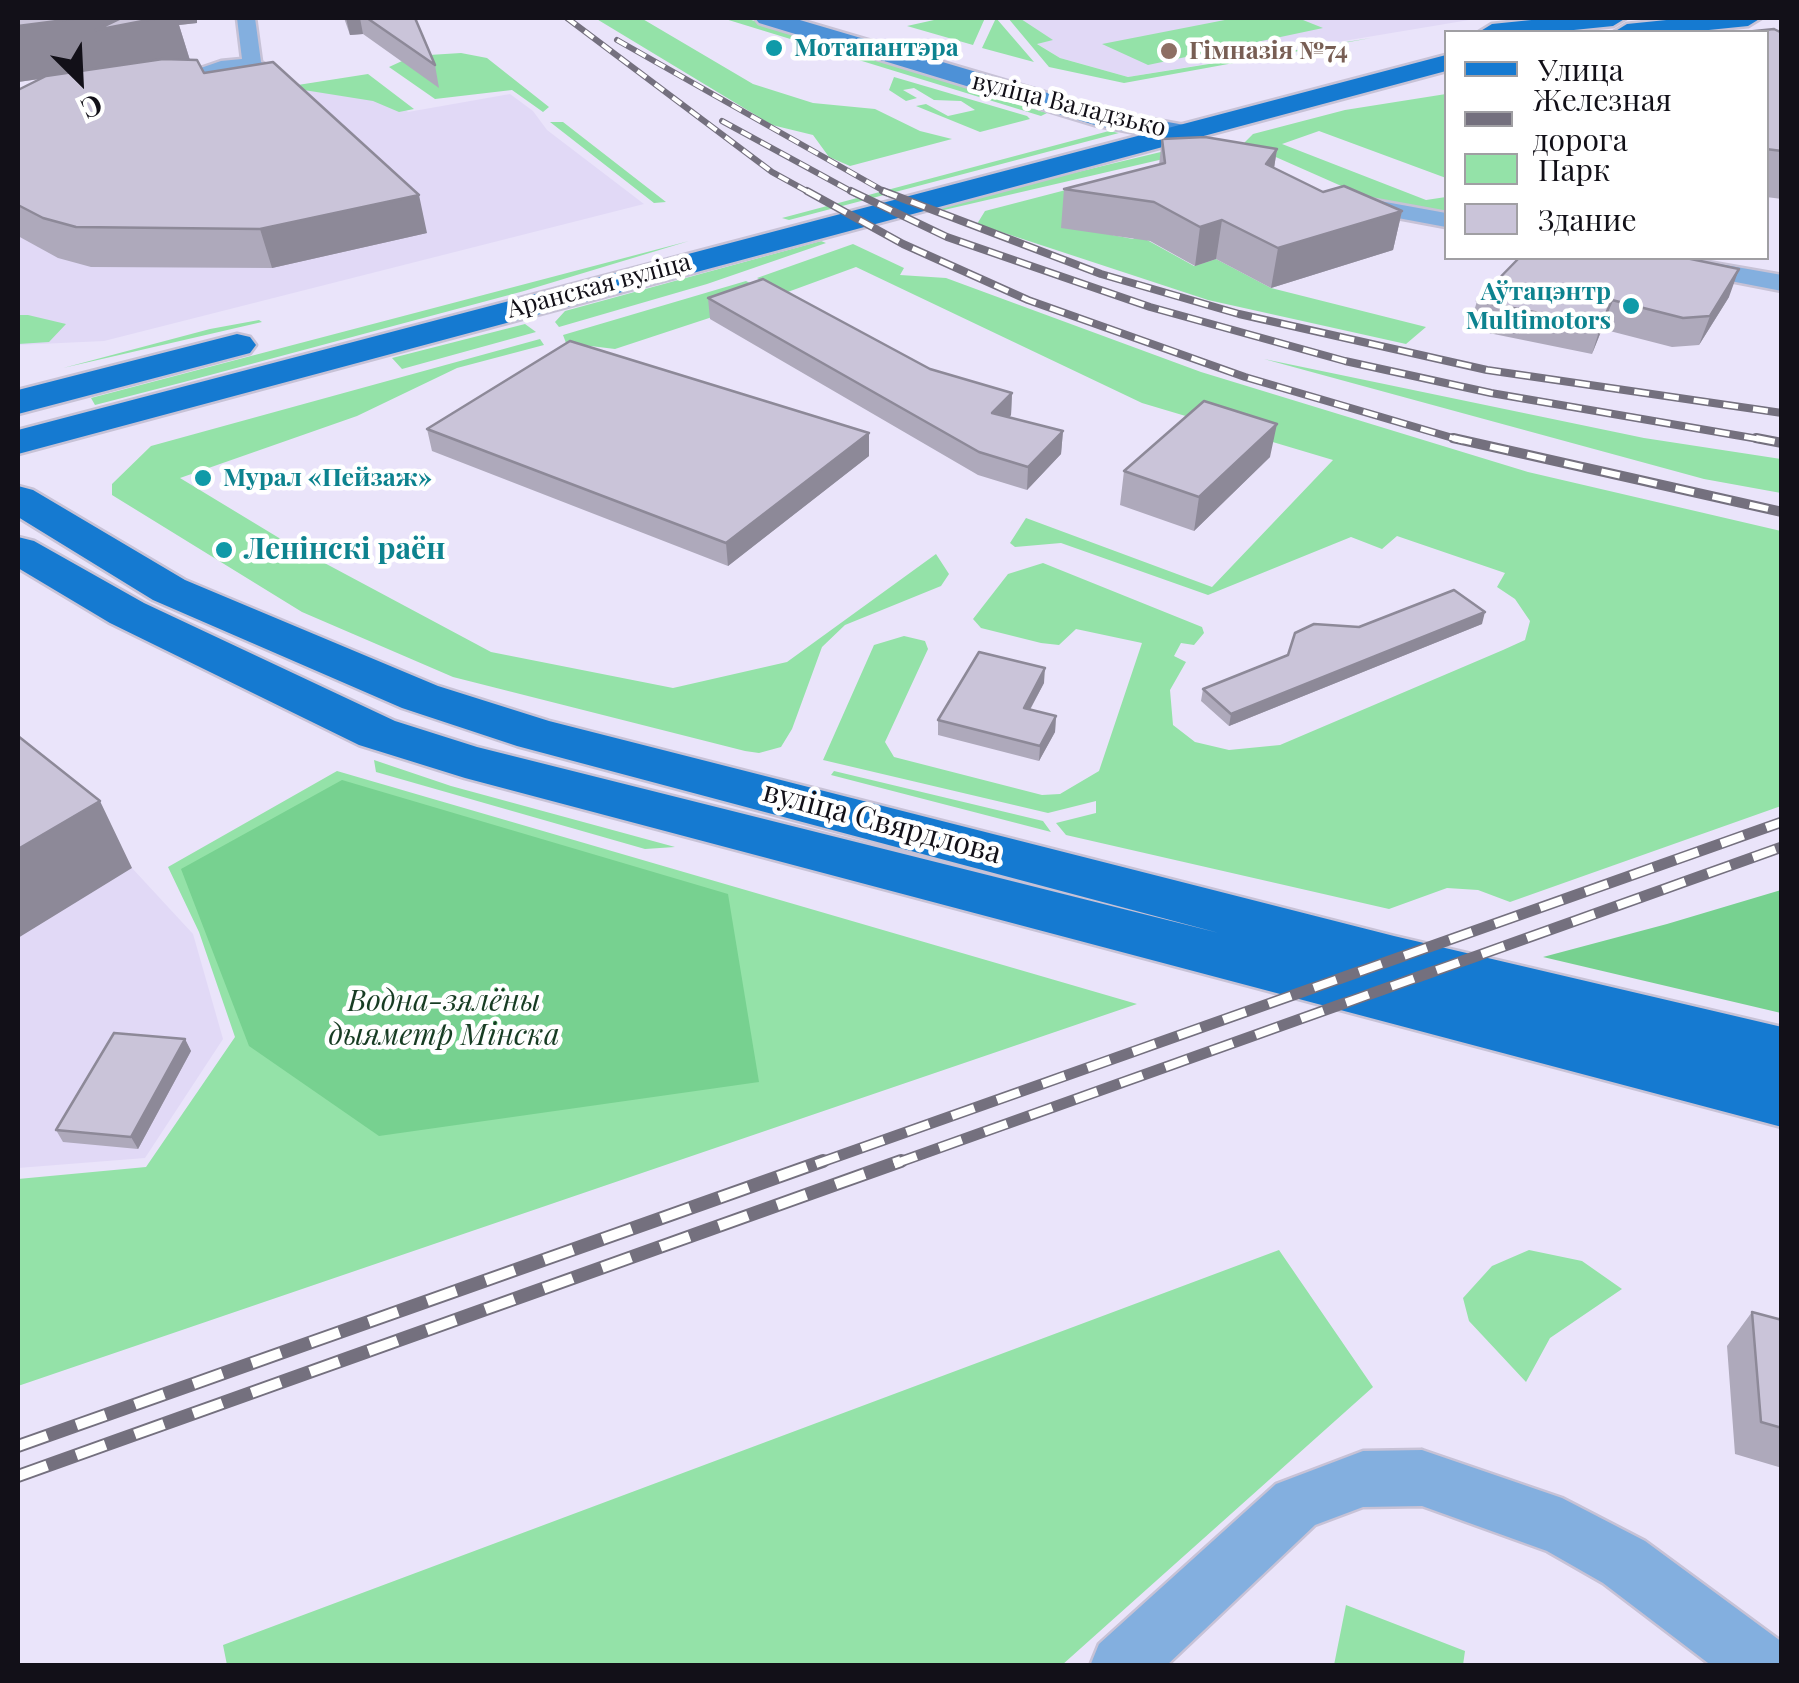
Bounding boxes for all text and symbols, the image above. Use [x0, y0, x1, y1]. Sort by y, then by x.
north arrow [30, 30, 130, 130]
legend [1444, 30, 1769, 260]
place label: Мотапантэра [794, 33, 959, 63]
place label: Гімназія №74 [1189, 36, 1348, 66]
marker: Мотапантэра [763, 37, 785, 59]
marker: Гімназія №74 [1158, 40, 1180, 62]
text: Улица [1538, 49, 1624, 89]
street label: вуліца Валадзько [969, 66, 1169, 144]
text: Железная дорога [1533, 79, 1672, 159]
text: С [76, 87, 109, 129]
text: Парк [1538, 149, 1610, 189]
text: Здание [1538, 199, 1637, 239]
street label: Аранская вуліца [504, 247, 694, 325]
place label: Аўтацэнтр Multimotors [1466, 277, 1611, 336]
marker: Аўтацэнтр Multimotors [1620, 295, 1642, 317]
place label: Мурал «Пейзаж» [223, 463, 432, 493]
marker: Мурал «Пейзаж» [192, 467, 214, 489]
place label: Ленінскі раён [244, 532, 445, 568]
marker: Ленінскі раён [213, 539, 235, 561]
street label: вуліца Свярдлова [759, 774, 1005, 872]
park label: Водна-зялёны дыяметр Мінска [328, 984, 560, 1054]

